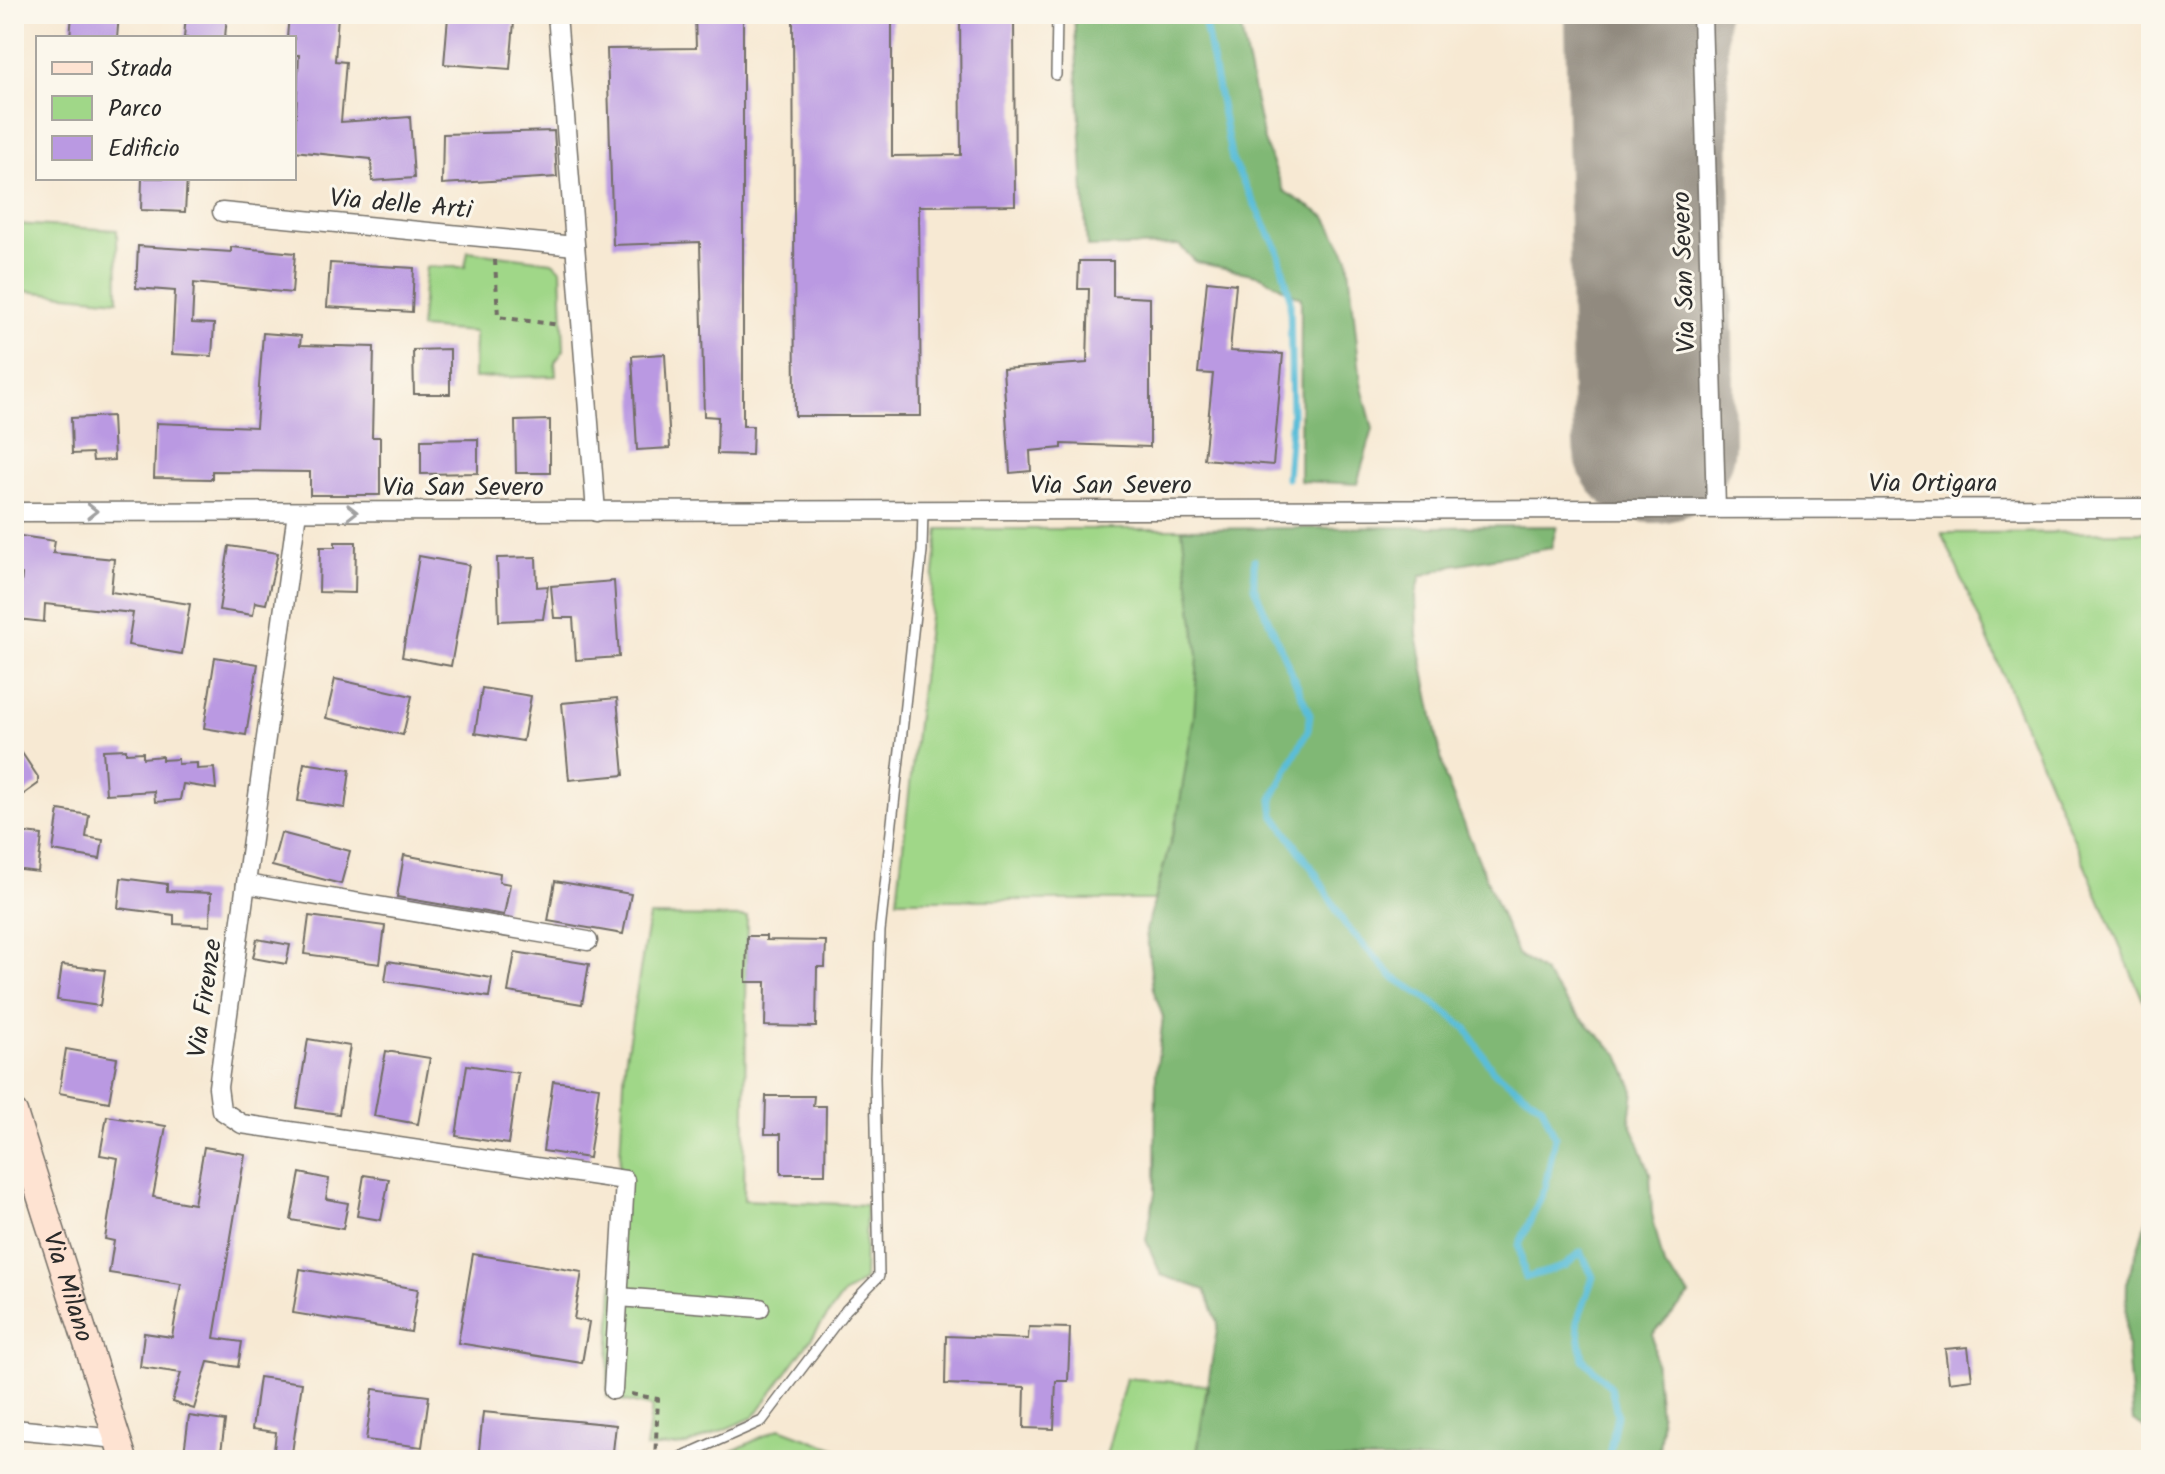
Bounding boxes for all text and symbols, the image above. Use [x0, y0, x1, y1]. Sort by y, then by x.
legend [36, 36, 296, 180]
text: Strada [108, 50, 172, 89]
text: Parco [108, 90, 162, 129]
text: Edificio [108, 130, 180, 169]
street label: Via delle Arti [328, 178, 476, 232]
street label: Via San Severo [1661, 190, 1709, 353]
street label: Via Ortigara [1869, 463, 1997, 505]
street label: Via San Severo [1030, 465, 1192, 507]
street label: Via San Severo [382, 467, 544, 509]
one-way arrow [86, 502, 99, 520]
one-way arrow [346, 503, 359, 521]
street label: Via Firenze [177, 936, 235, 1060]
street label: Via Milano [30, 1227, 104, 1348]

